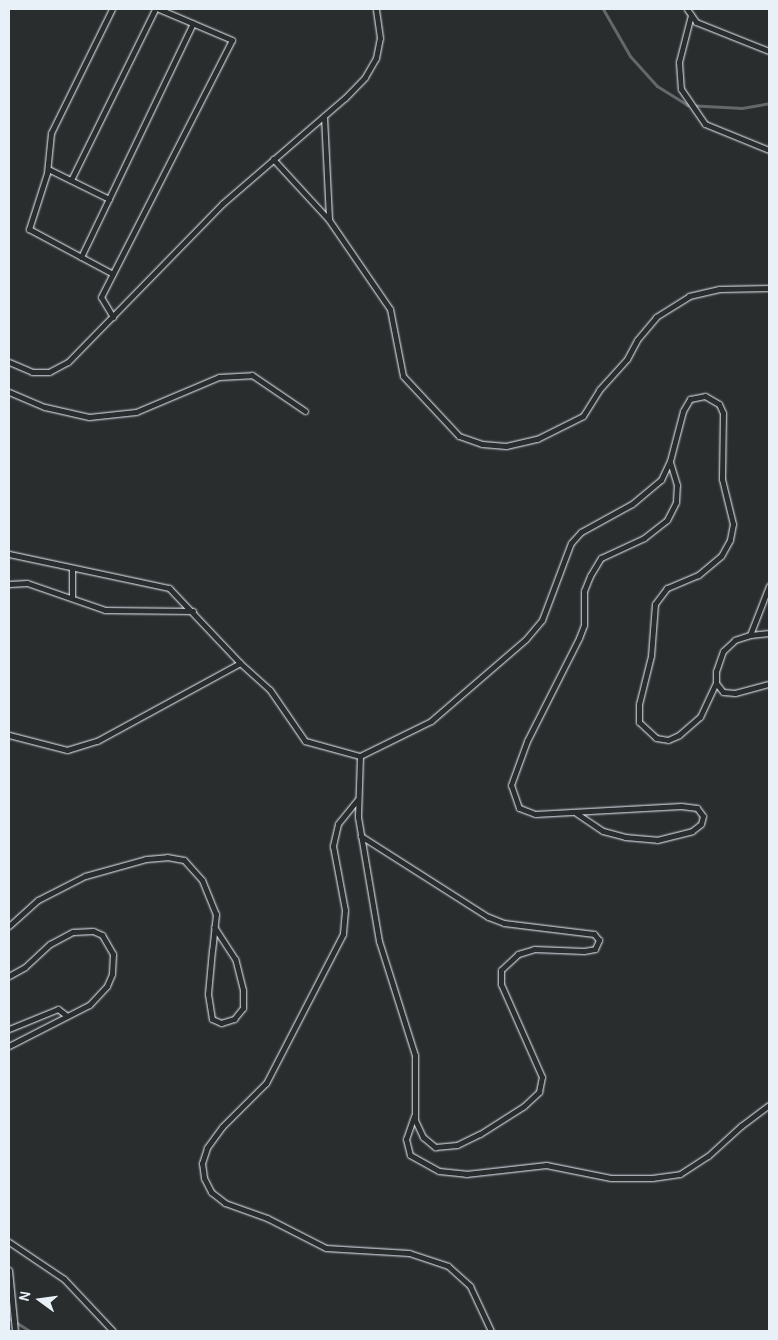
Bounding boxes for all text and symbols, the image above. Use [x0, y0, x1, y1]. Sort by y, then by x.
north arrow [15, 1275, 65, 1325]
text: N [16, 1290, 34, 1303]

